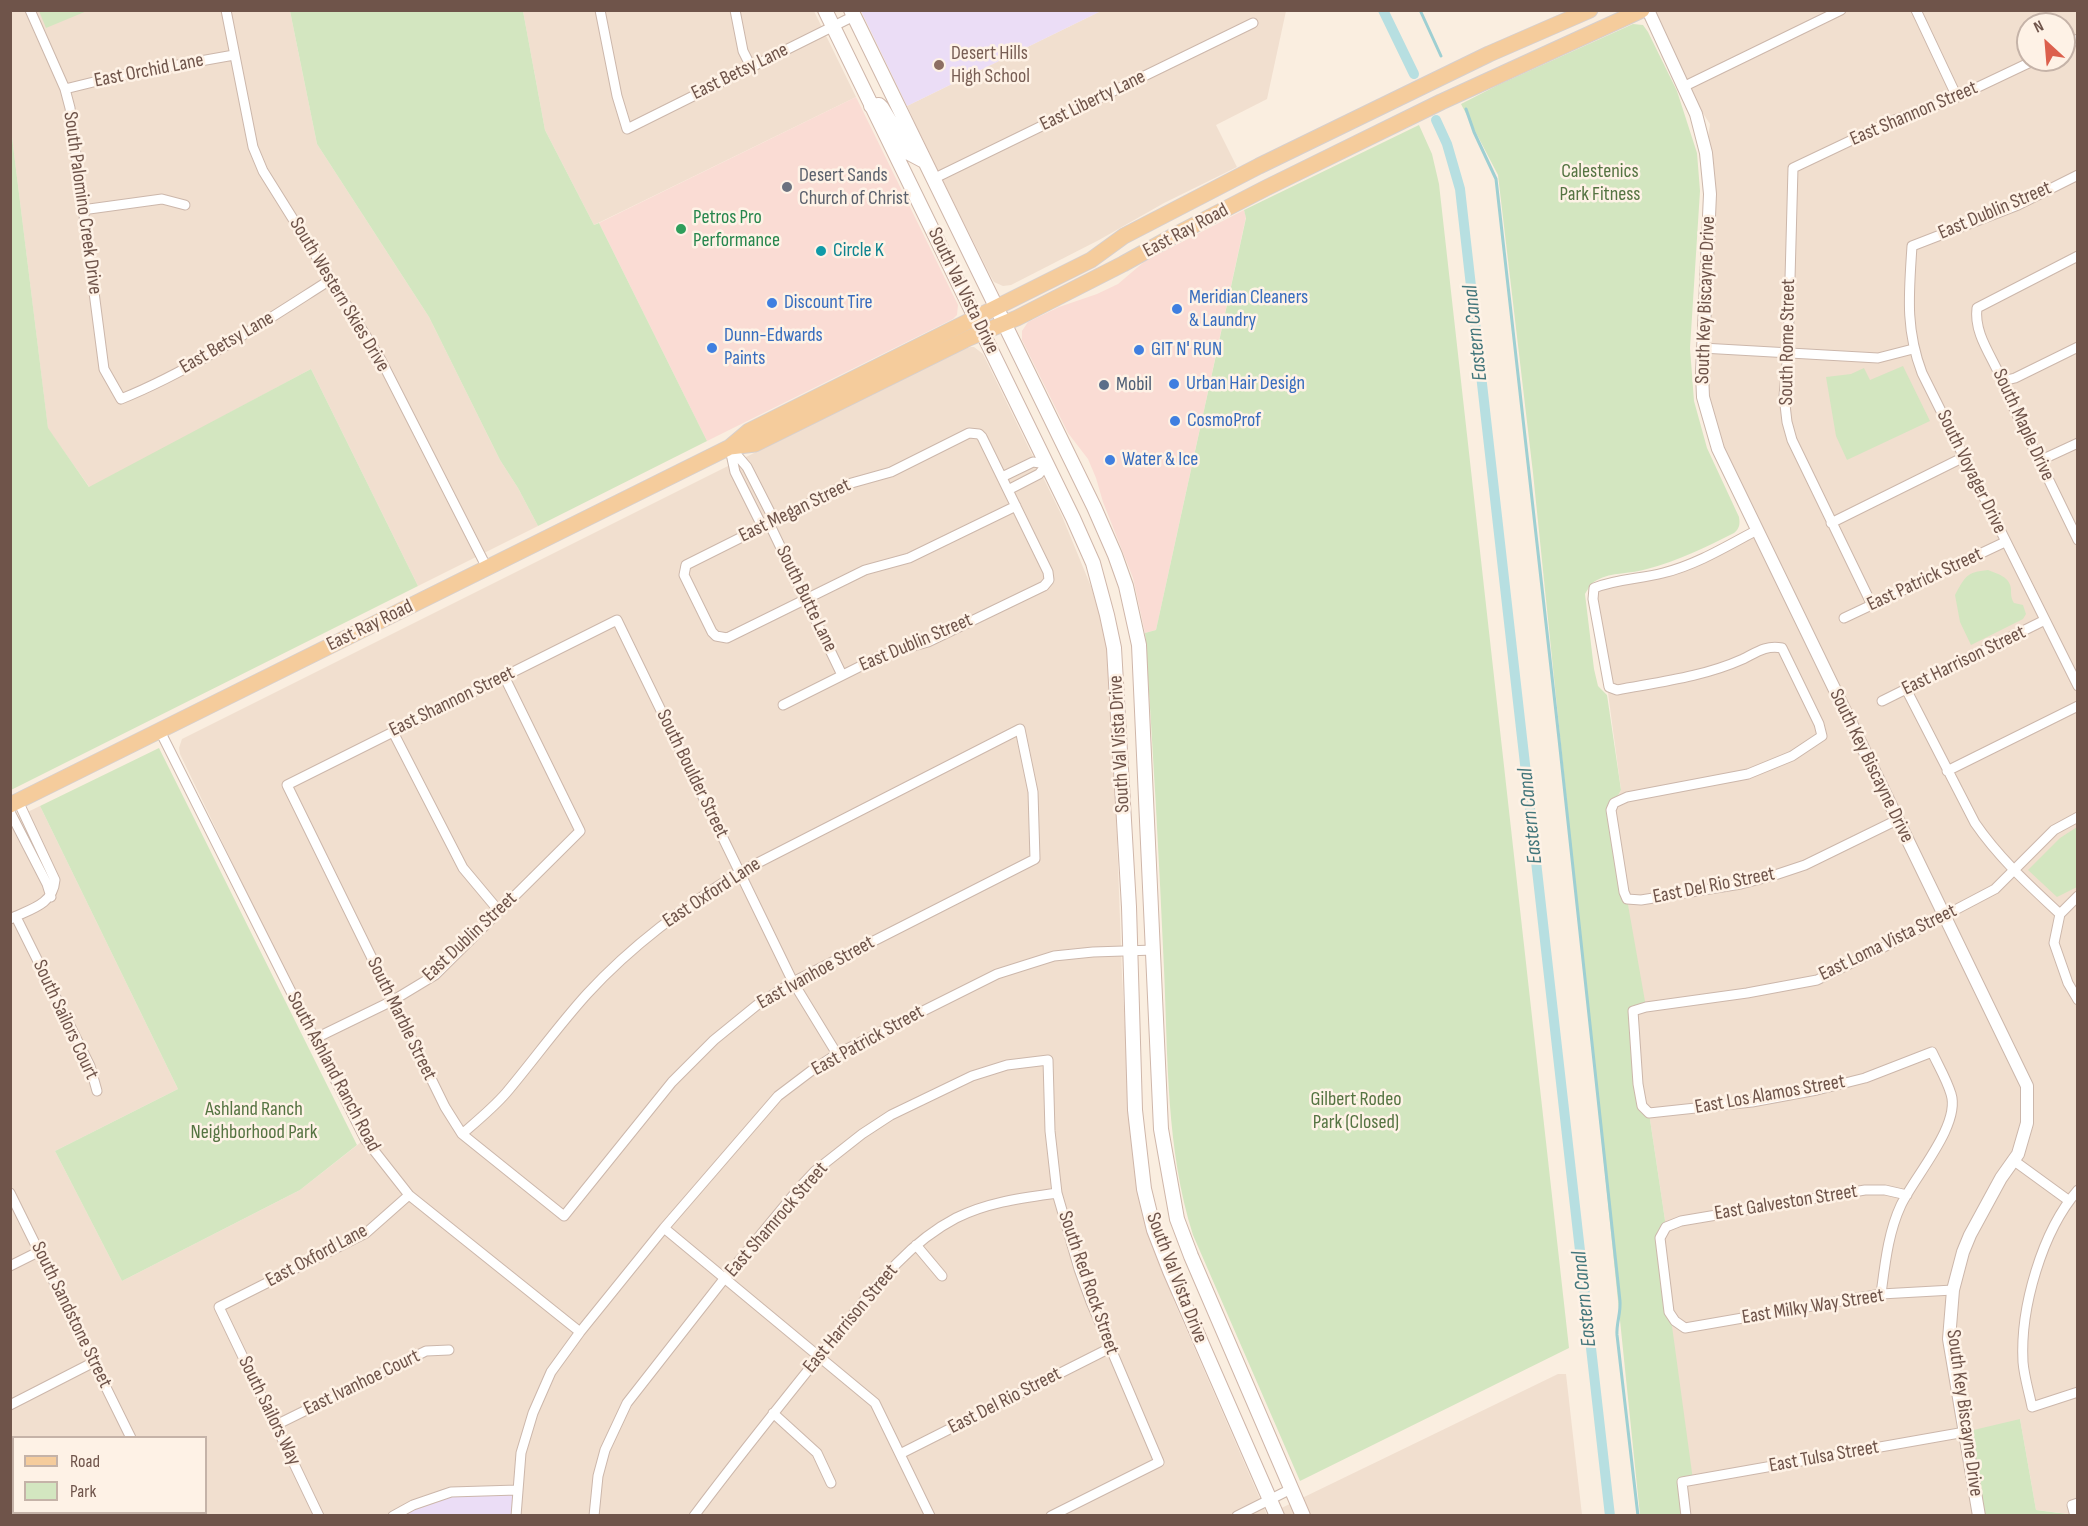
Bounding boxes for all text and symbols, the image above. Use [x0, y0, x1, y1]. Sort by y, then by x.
north arrow [2016, 12, 2076, 72]
text: N [2031, 17, 2047, 38]
street label: East Betsy Lane [688, 38, 792, 106]
place label: Desert Hills High School [951, 42, 1030, 89]
street label: East Orchid Lane [92, 49, 206, 93]
marker: Desert Hills High School [932, 58, 946, 72]
street label: East Liberty Lane [1036, 65, 1150, 137]
street label: East Shannon Street [1847, 76, 1981, 152]
street label: South Palomino Creek Drive [57, 110, 107, 296]
park label: Calestenics Park Fitness [1560, 160, 1640, 207]
place label: Desert Sands Church of Christ [799, 164, 909, 211]
street label: East Dublin Street [1935, 176, 2055, 246]
marker: Desert Sands Church of Christ [780, 180, 794, 194]
street label: East Ray Road [1139, 199, 1233, 263]
place label: Petros Pro Performance [693, 206, 780, 253]
street label: South Western Skies Drive [283, 214, 395, 376]
street label: South Key Biscayne Drive [1691, 216, 1721, 384]
marker: Petros Pro Performance [674, 222, 688, 236]
street label: South Val Vista Drive [922, 224, 1004, 358]
place label: Circle K [833, 239, 884, 263]
marker: Circle K [814, 244, 828, 258]
street label: South Rome Street [1775, 278, 1801, 406]
water label: Eastern Canal [1458, 284, 1494, 382]
place label: Meridian Cleaners & Laundry [1189, 286, 1308, 333]
place label: Discount Tire [784, 291, 873, 315]
marker: Discount Tire [765, 296, 779, 310]
marker: Meridian Cleaners & Laundry [1170, 302, 1184, 316]
street label: East Betsy Lane [176, 306, 278, 380]
place label: Dunn-Edwards Paints [724, 324, 823, 371]
place label: GIT N' RUN [1151, 338, 1222, 362]
marker: Dunn-Edwards Paints [705, 341, 719, 355]
marker: GIT N' RUN [1132, 343, 1146, 357]
street label: South Maple Drive [1987, 365, 2059, 485]
place label: Urban Hair Design [1186, 372, 1305, 396]
place label: Mobil [1116, 373, 1152, 397]
marker: Urban Hair Design [1167, 377, 1181, 391]
marker: Mobil [1097, 378, 1111, 392]
street label: South Voyager Drive [1931, 406, 2011, 538]
place label: CosmoProf [1187, 409, 1261, 433]
marker: CosmoProf [1168, 414, 1182, 428]
place label: Water & Ice [1122, 448, 1198, 472]
marker: Water & Ice [1103, 453, 1117, 467]
street label: East Megan Street [735, 474, 855, 548]
street label: South Butte Lane [770, 542, 842, 656]
street label: East Patrick Street [1863, 543, 1987, 617]
street label: East Ray Road [323, 595, 417, 657]
street label: East Dublin Street [856, 608, 976, 678]
street label: East Harrison Street [1898, 621, 2030, 701]
street label: East Shannon Street [385, 661, 519, 743]
street label: South Val Vista Drive [1104, 675, 1136, 813]
street label: South Key Biscayne Drive [1823, 685, 1919, 847]
street label: South Boulder Street [651, 706, 733, 842]
water label: Eastern Canal [1513, 767, 1549, 865]
street label: East Oxford Lane [659, 853, 765, 933]
street label: East Del Rio Street [1651, 862, 1777, 910]
street label: East Dublin Street [418, 887, 522, 987]
street label: East Loma Vista Street [1815, 899, 1961, 987]
street label: East Ivanhoe Street [753, 931, 879, 1015]
street label: South Marble Street [361, 954, 441, 1084]
street label: South Sailors Court [27, 956, 103, 1084]
street label: South Ashland Ranch Road [281, 988, 385, 1156]
street label: East Patrick Street [808, 1000, 928, 1082]
street label: East Los Alamos Street [1693, 1070, 1847, 1120]
park label: Gilbert Rodeo Park (Closed) [1310, 1088, 1402, 1135]
park label: Ashland Ranch Neighborhood Park [191, 1098, 317, 1145]
street label: East Shamrock Street [721, 1158, 833, 1282]
street label: East Galveston Street [1713, 1180, 1859, 1226]
street label: South Red Rock Street [1052, 1208, 1124, 1358]
street label: South Val Vista Drive [1140, 1209, 1212, 1347]
street label: East Oxford Lane [262, 1219, 372, 1293]
street label: South Sandstone Street [25, 1238, 117, 1392]
water label: Eastern Canal [1567, 1250, 1603, 1348]
street label: East Harrison Street [799, 1260, 903, 1378]
street label: East Milky Way Street [1740, 1284, 1886, 1330]
street label: South Key Biscayne Drive [1940, 1328, 1988, 1498]
street label: East Ivanhoe Court [300, 1345, 424, 1421]
street label: South Sailors Way [232, 1352, 306, 1470]
street label: East Del Rio Street [945, 1362, 1065, 1440]
legend [12, 1436, 207, 1514]
street label: East Tulsa Street [1767, 1436, 1881, 1478]
text: Road [70, 1451, 100, 1472]
text: Park [70, 1481, 96, 1502]

